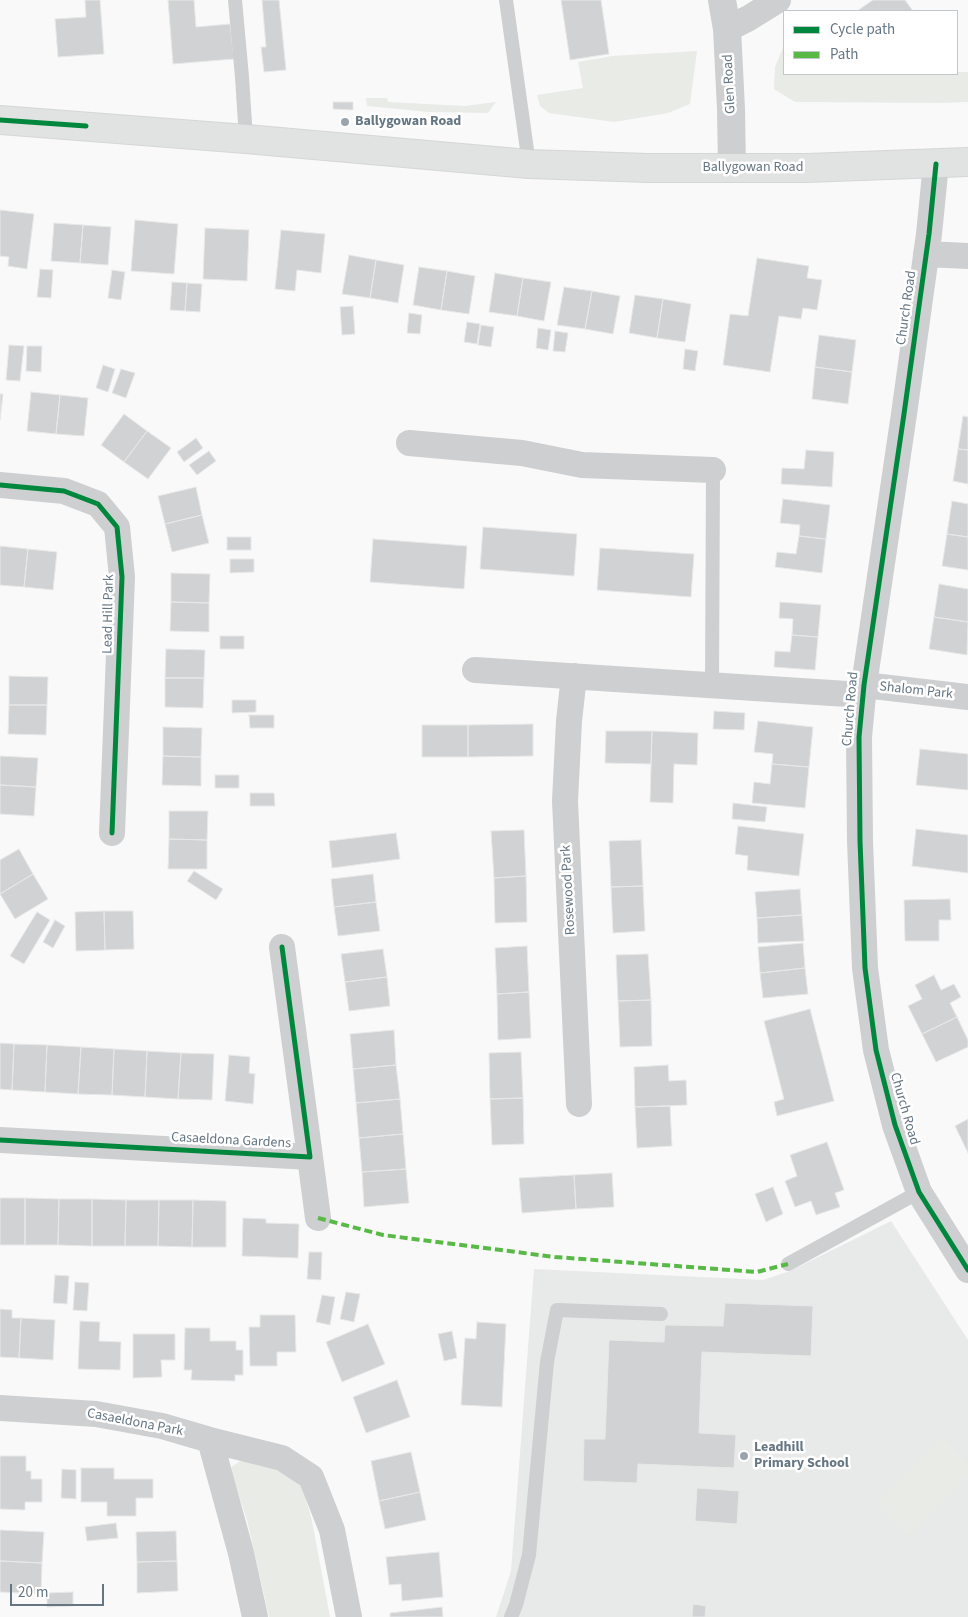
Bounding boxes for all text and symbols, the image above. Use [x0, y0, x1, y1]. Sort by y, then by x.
legend [783, 10, 958, 75]
text: Cycle path [830, 19, 895, 40]
text: Path [830, 44, 858, 65]
street label: Glen Road [720, 54, 740, 114]
place label: Ballygowan Road [355, 114, 461, 130]
marker: Ballygowan Road [339, 116, 351, 128]
street label: Ballygowan Road [703, 160, 803, 176]
street label: Church Road [893, 270, 921, 346]
street label: Lead Hill Park [100, 574, 118, 654]
street label: Church Road [839, 671, 863, 747]
street label: Shalom Park [878, 679, 954, 703]
street label: Rosewood Park [558, 845, 580, 935]
street label: Church Road [886, 1071, 922, 1147]
street label: Casaeldona Gardens [171, 1129, 291, 1153]
street label: Casaeldona Park [86, 1405, 184, 1441]
place label: Leadhill Primary School [754, 1440, 849, 1472]
marker: Leadhill Primary School [738, 1450, 750, 1462]
scale bar [12, 1574, 106, 1606]
text: 20 m [18, 1582, 48, 1603]

